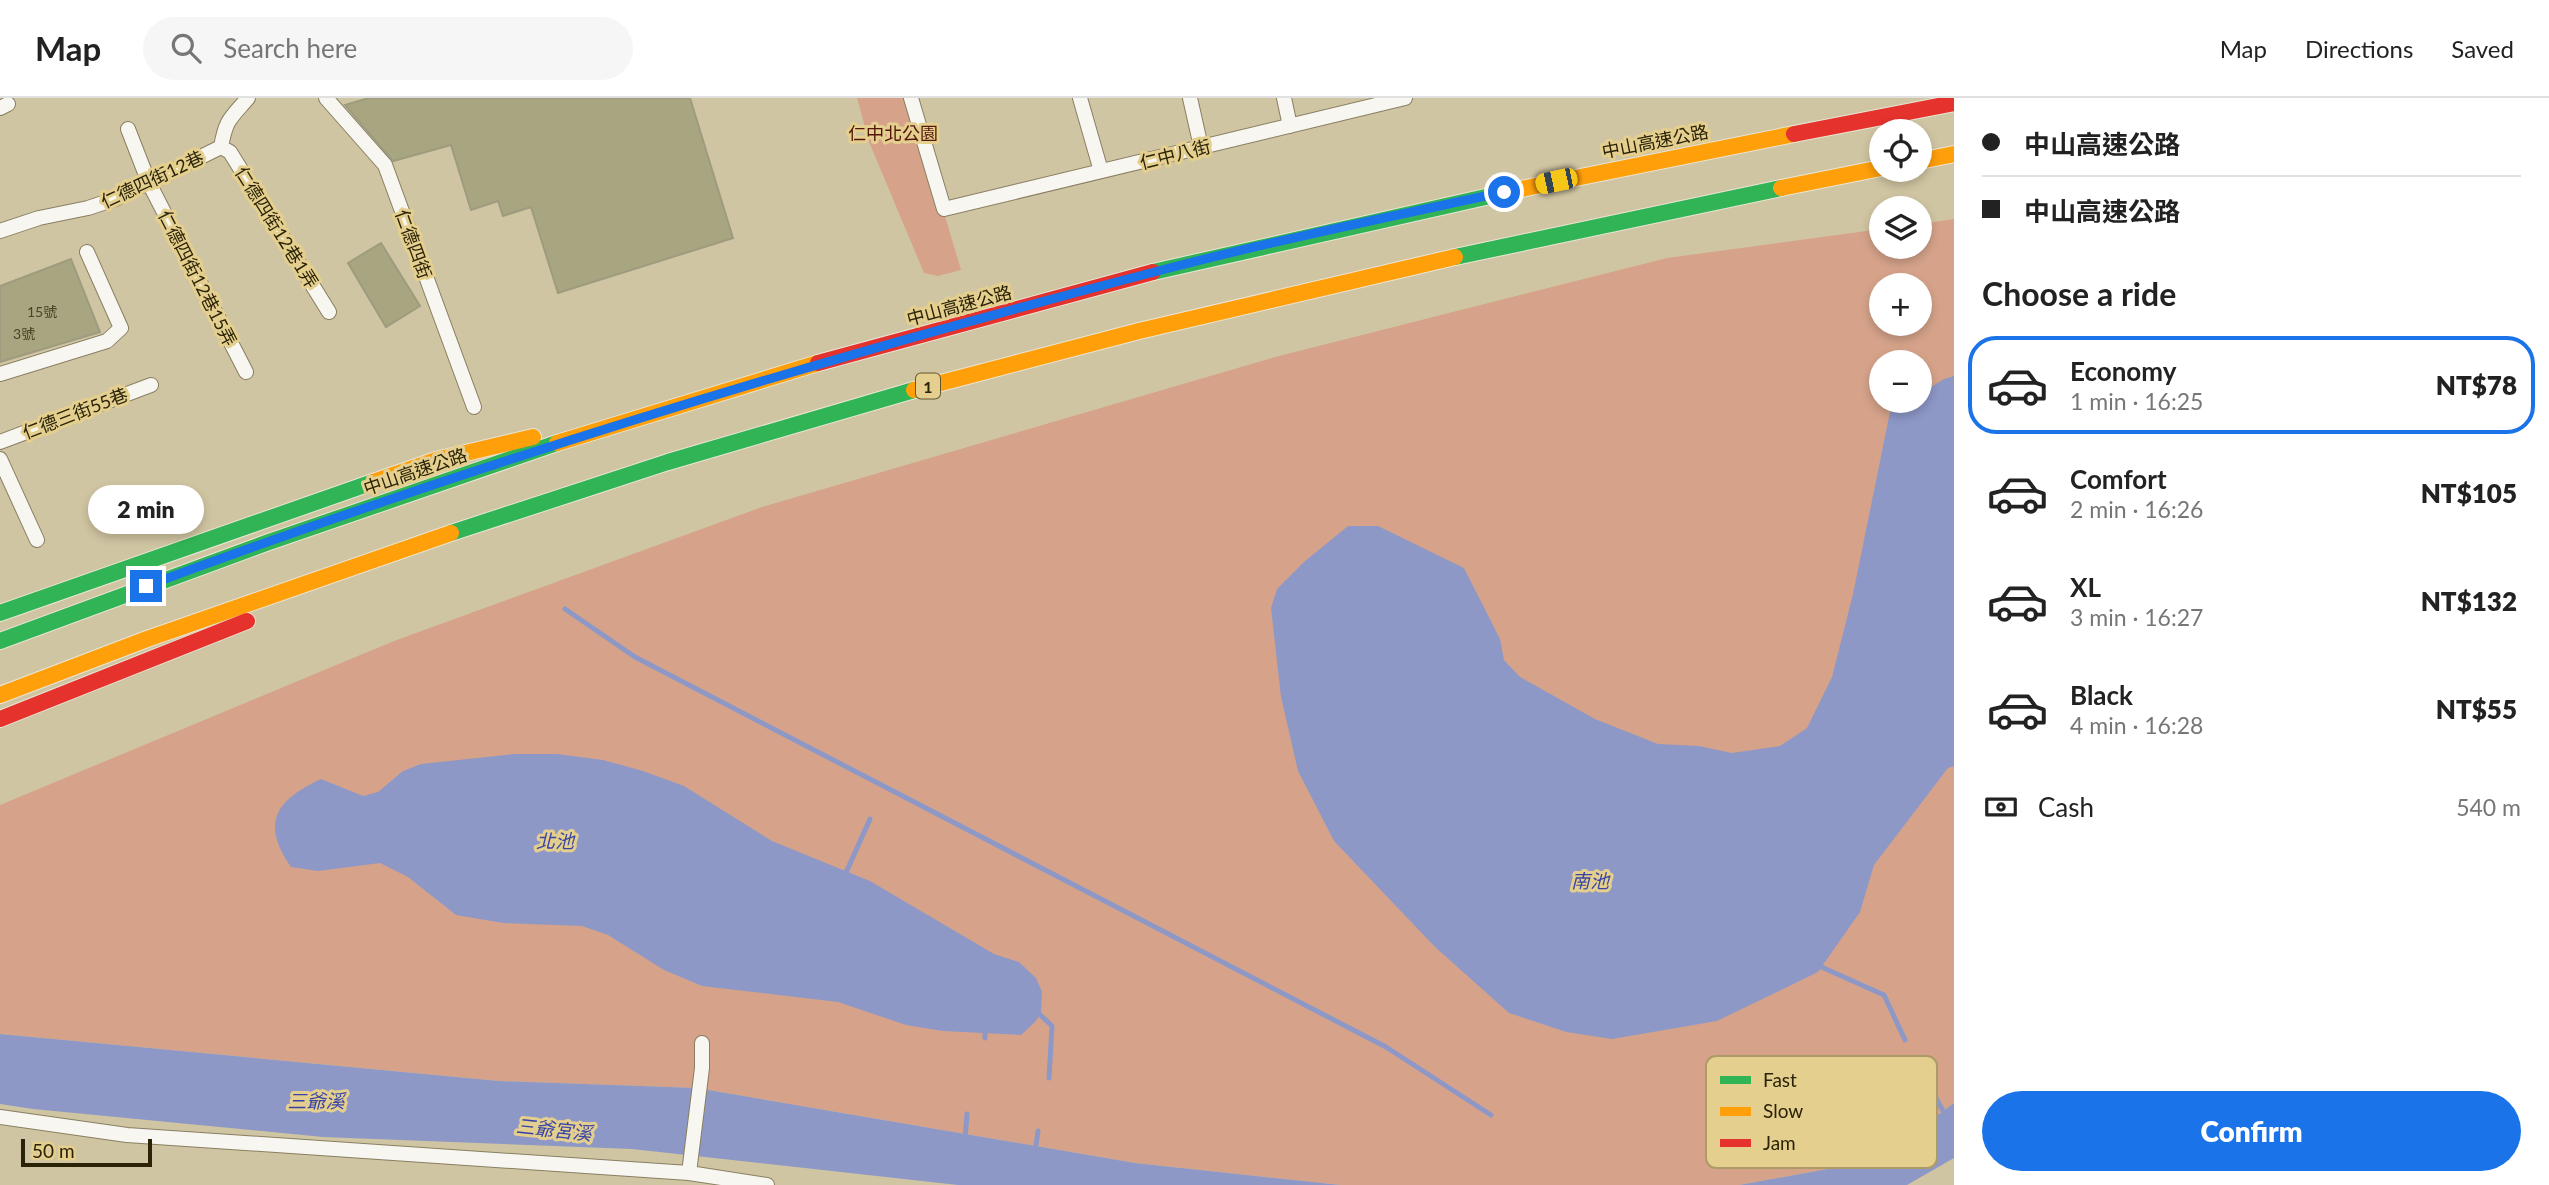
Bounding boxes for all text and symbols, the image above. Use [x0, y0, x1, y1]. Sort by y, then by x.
search box [143, 17, 633, 80]
text: Map [35, 28, 101, 68]
icon: search [167, 29, 205, 67]
text: Search here [223, 32, 357, 64]
text: Map [2220, 34, 2267, 63]
text: Directions [2305, 34, 2413, 63]
text: Saved [2451, 34, 2514, 63]
map controls [1869, 119, 1932, 413]
button: locate [1869, 119, 1932, 182]
street label: 中山高速公路 [1600, 120, 1710, 162]
park label: 仁中北公園 [848, 122, 938, 144]
text: 中山高速公路 [2024, 128, 2180, 160]
street label: 仁中八街 [1137, 135, 1213, 173]
street label: 仁德四街12巷 [97, 146, 207, 212]
street label: 仁德四街12巷1弄 [231, 162, 323, 292]
car [1534, 166, 1579, 196]
route start [1488, 176, 1520, 208]
text: 中山高速公路 [2024, 195, 2180, 227]
button: layers [1869, 196, 1932, 259]
street label: 仁德四街12巷15弄 [154, 206, 242, 350]
street label: 仁德四街 [391, 206, 437, 282]
button: + [1869, 273, 1932, 336]
text: Choose a ride [1982, 274, 2176, 313]
street label: 中山高速公路 [904, 280, 1014, 330]
house number: 15號 [27, 303, 57, 320]
house number: 3號 [13, 325, 35, 342]
button: − [1869, 350, 1932, 413]
icon: car [1986, 354, 2049, 417]
text: Economy [2070, 355, 2176, 387]
text: NT$78 [2436, 369, 2517, 401]
road number: 1 [916, 374, 940, 398]
street label: 仁德三街55巷 [19, 383, 131, 443]
text: 1 min · 16:25 [2070, 387, 2203, 415]
street label: 中山高速公路 [360, 443, 470, 499]
icon: car [1986, 462, 2049, 525]
text: Comfort [2070, 463, 2167, 495]
text: NT$105 [2421, 477, 2517, 509]
callout: 2 min [88, 484, 204, 533]
text: 2 min [117, 495, 175, 523]
text: 2 min · 16:26 [2070, 495, 2203, 523]
route end [130, 570, 162, 602]
icon: car [1986, 570, 2049, 633]
text: XL [2070, 571, 2101, 603]
text: NT$132 [2421, 585, 2517, 617]
text: 3 min · 16:27 [2070, 603, 2203, 631]
icon: car [1986, 678, 2049, 741]
text: Black [2070, 679, 2133, 711]
text: NT$55 [2436, 693, 2517, 725]
text: 4 min · 16:28 [2070, 711, 2203, 739]
icon: cash [1982, 788, 2020, 826]
text: Cash [2038, 791, 2094, 823]
text: 540 m [2456, 793, 2521, 821]
water label: 北池 [536, 829, 576, 852]
water label: 南池 [1571, 869, 1611, 892]
legend [1706, 1056, 1937, 1168]
text: Fast [1763, 1068, 1797, 1091]
water label: 三爺溪 [287, 1089, 347, 1112]
button: Confirm [1982, 1091, 2521, 1171]
text: Slow [1763, 1099, 1803, 1122]
water label: 三爺宮溪 [515, 1114, 596, 1145]
text: Jam [1763, 1131, 1796, 1154]
scale bar [21, 1136, 152, 1168]
text: 50 m [32, 1139, 75, 1162]

